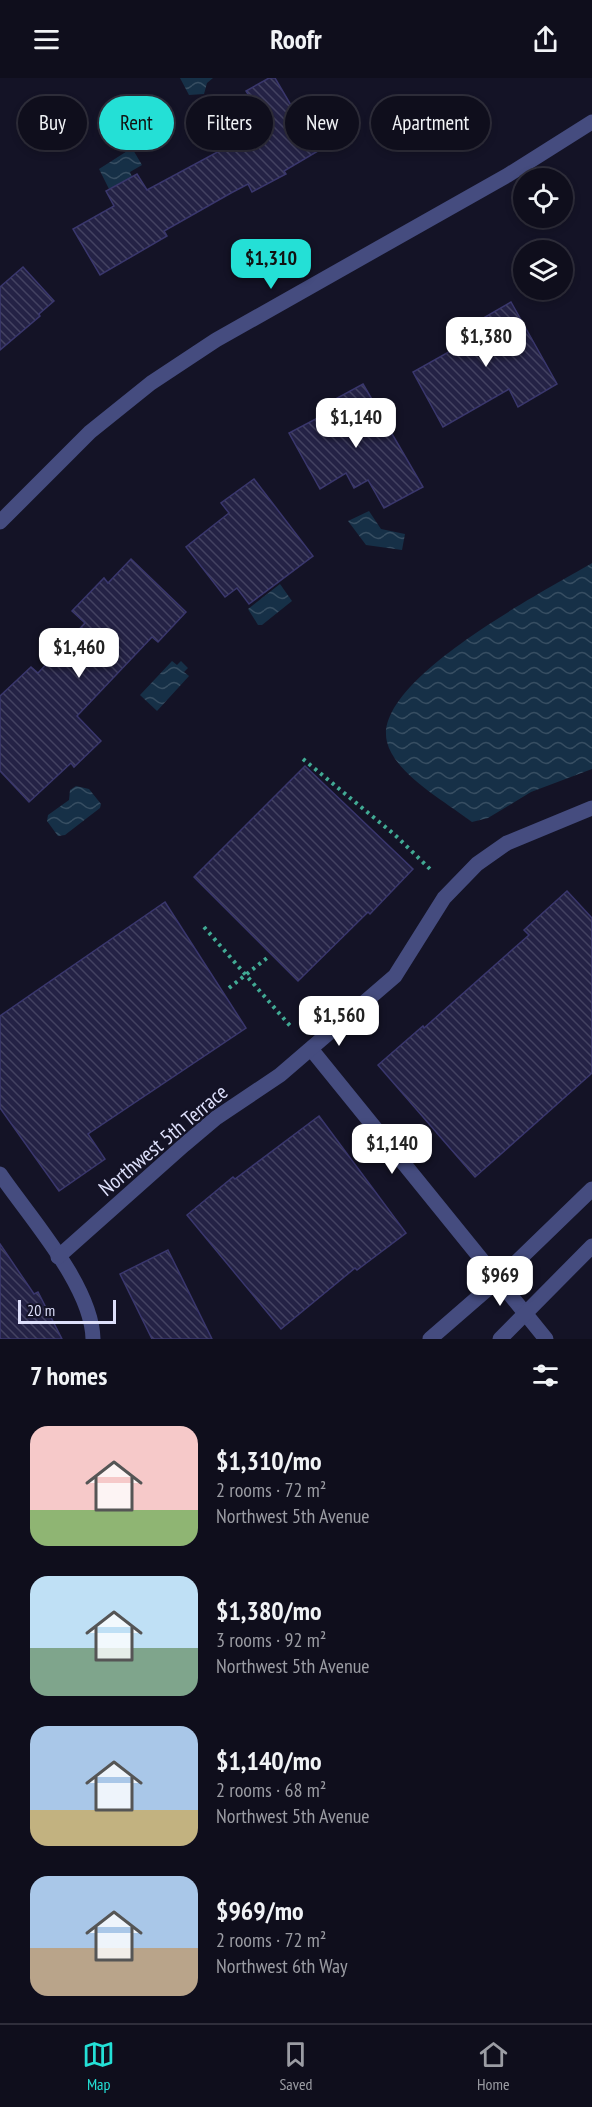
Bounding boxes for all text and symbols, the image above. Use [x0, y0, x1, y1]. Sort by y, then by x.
text: Roofr [270, 22, 322, 56]
icon: menu [30, 23, 63, 56]
icon: share [529, 23, 562, 56]
chip: Buy [18, 96, 87, 150]
chip: Rent [99, 96, 174, 150]
chip: Filters [186, 96, 273, 150]
chip: New [285, 96, 359, 150]
chip: Apartment [371, 96, 490, 150]
map controls [513, 168, 573, 300]
button: locate [513, 168, 573, 228]
pin: $1,310 [222, 239, 320, 290]
button: layers [513, 240, 573, 300]
text: $1,310 [245, 245, 297, 271]
pin: $1,380 [437, 317, 535, 368]
text: $1,380 [460, 323, 512, 349]
pin: $1,140 [307, 398, 405, 449]
text: $1,140 [330, 404, 382, 430]
pin: $1,460 [30, 628, 128, 679]
text: $1,460 [53, 634, 105, 660]
pin: $1,560 [290, 996, 388, 1047]
text: $1,560 [313, 1002, 365, 1028]
street label: Northwest 5th Terrace [93, 1078, 233, 1202]
pin: $1,140 [343, 1124, 441, 1175]
text: $1,140 [366, 1130, 418, 1156]
pin: $969 [464, 1256, 536, 1307]
text: $969 [481, 1262, 519, 1288]
scale bar [18, 1297, 116, 1324]
text: 20 m [27, 1300, 55, 1320]
text: 7 homes [30, 1359, 107, 1392]
icon: filters [529, 1359, 562, 1392]
text: $1,310/mo [216, 1444, 322, 1477]
icon: home [78, 1450, 150, 1522]
text: 2 rooms · 72 m² [216, 1477, 326, 1503]
text: Northwest 5th Avenue [216, 1503, 370, 1529]
text: $1,380/mo [216, 1594, 322, 1627]
icon: home [78, 1600, 150, 1672]
text: 3 rooms · 92 m² [216, 1627, 326, 1653]
text: Northwest 5th Avenue [216, 1653, 370, 1679]
text: $1,140/mo [216, 1744, 322, 1777]
icon: home [78, 1750, 150, 1822]
text: 2 rooms · 68 m² [216, 1777, 326, 1803]
text: Northwest 5th Avenue [216, 1803, 370, 1829]
text: $969/mo [216, 1894, 304, 1927]
icon: home [78, 1900, 150, 1972]
text: 2 rooms · 72 m² [216, 1927, 326, 1953]
text: Northwest 6th Way [216, 1953, 348, 1979]
tab: Map [82, 2038, 115, 2094]
tab: Saved [279, 2038, 312, 2094]
tab: Home [477, 2038, 510, 2094]

